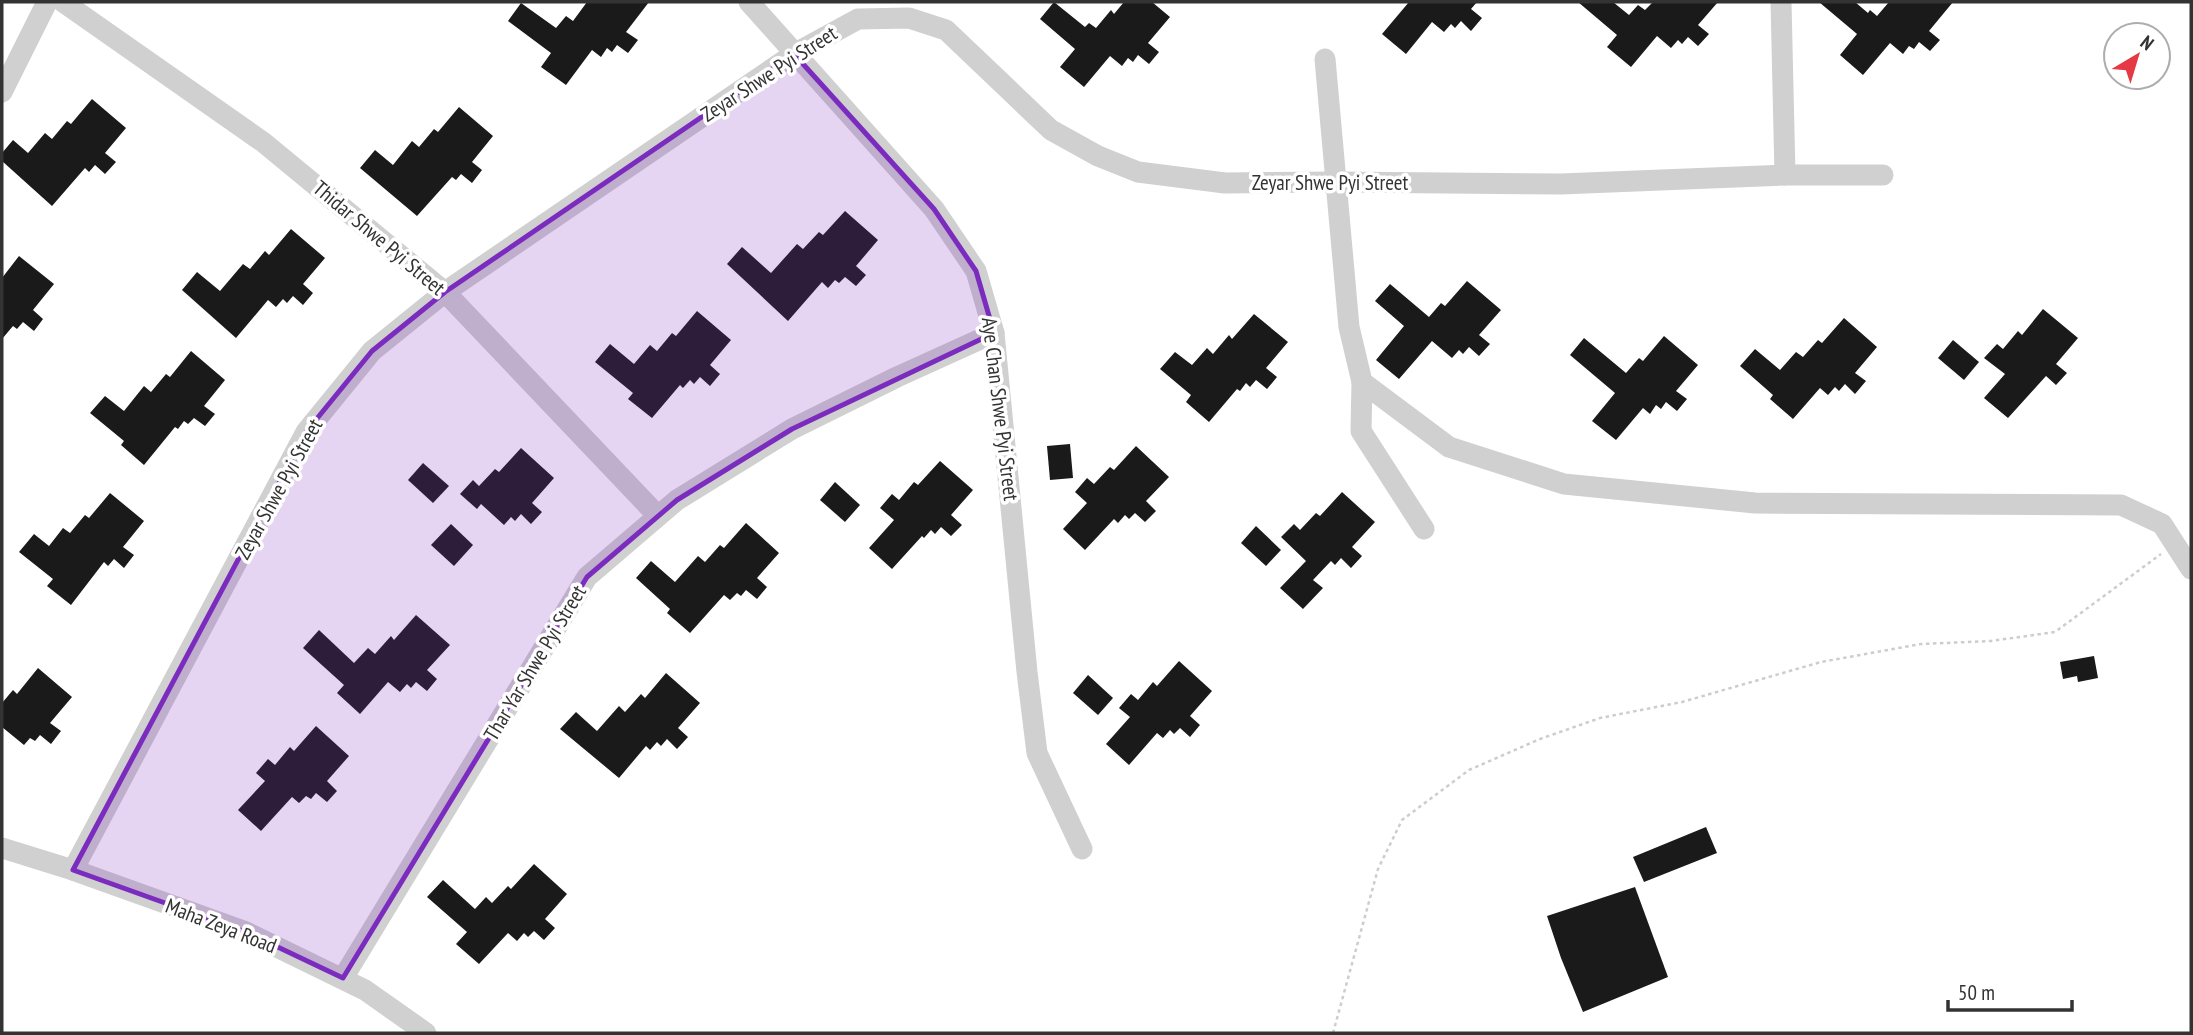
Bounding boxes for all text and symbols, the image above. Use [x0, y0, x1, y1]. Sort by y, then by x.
street label: Zeyar Shwe Pyi Street [696, 19, 842, 128]
north arrow [2102, 21, 2172, 91]
text: N [2136, 30, 2159, 55]
street label: Zeyar Shwe Pyi Street [1252, 169, 1409, 196]
street label: Thidar Shwe Pyi Street [308, 174, 451, 301]
street label: Aye Chan Shwe Pyi Street [976, 316, 1025, 502]
street label: Zeyar Shwe Pyi Street [229, 414, 328, 564]
street label: Thar Yar Shwe Pyi Street [477, 580, 592, 746]
street label: Maha Zeya Road [162, 892, 281, 959]
scale bar [1948, 968, 2072, 1012]
text: 50 m [1958, 979, 1995, 1006]

